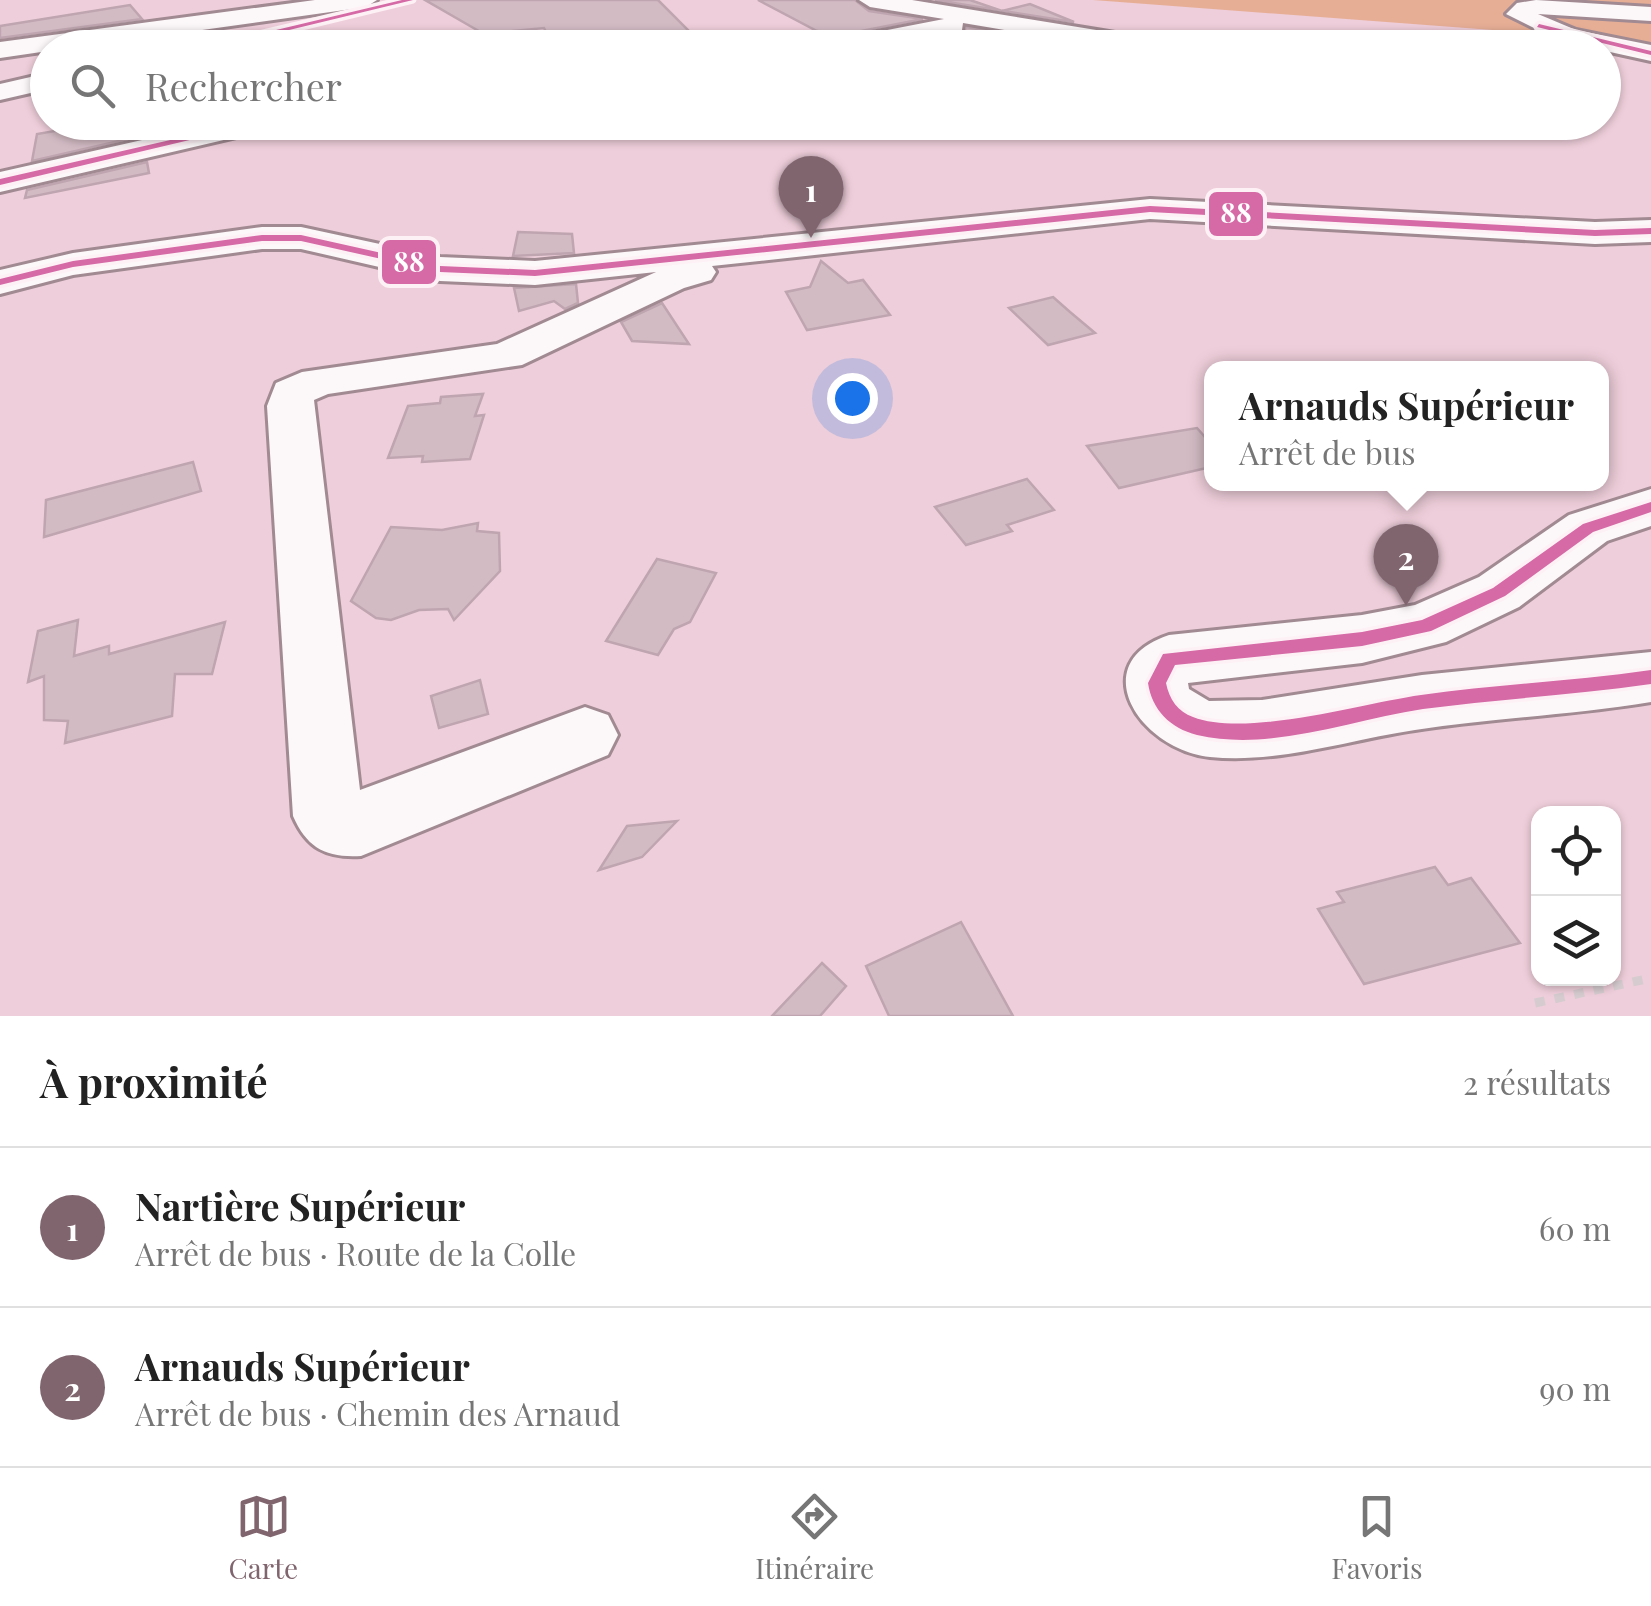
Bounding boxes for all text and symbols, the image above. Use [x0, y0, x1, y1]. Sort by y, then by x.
search box [30, 30, 1621, 140]
icon: search [65, 58, 120, 113]
text: Rechercher [145, 60, 342, 111]
pin: 1 [778, 156, 844, 238]
line badge: 88 [1207, 190, 1265, 238]
text: 88 [1220, 193, 1252, 230]
line badge: 88 [380, 238, 438, 286]
text: 88 [393, 242, 425, 279]
popup [1204, 361, 1609, 491]
your location [827, 373, 878, 424]
text: Arnauds Supérieur [1239, 379, 1574, 430]
text: Arrêt de bus [1239, 430, 1416, 473]
pin: 2 [1374, 524, 1438, 606]
map controls [1531, 806, 1621, 986]
button: locate [1531, 806, 1621, 896]
button: layers [1531, 896, 1621, 986]
text: À proximité [40, 1053, 268, 1109]
text: 2 résultats [1463, 1060, 1611, 1103]
text: Nartière Supérieur [135, 1180, 465, 1231]
text: 1 [66, 1206, 79, 1249]
text: 60 m [1539, 1206, 1611, 1249]
text: Arrêt de bus · Route de la Colle [135, 1231, 576, 1274]
text: Arnauds Supérieur [135, 1340, 470, 1391]
text: 2 [64, 1366, 81, 1409]
text: 90 m [1539, 1366, 1611, 1409]
text: Arrêt de bus · Chemin des Arnaud [135, 1391, 620, 1434]
tab: Carte [228, 1489, 298, 1586]
tab: Itinéraire [755, 1489, 874, 1586]
tab: Favoris [1331, 1489, 1423, 1586]

